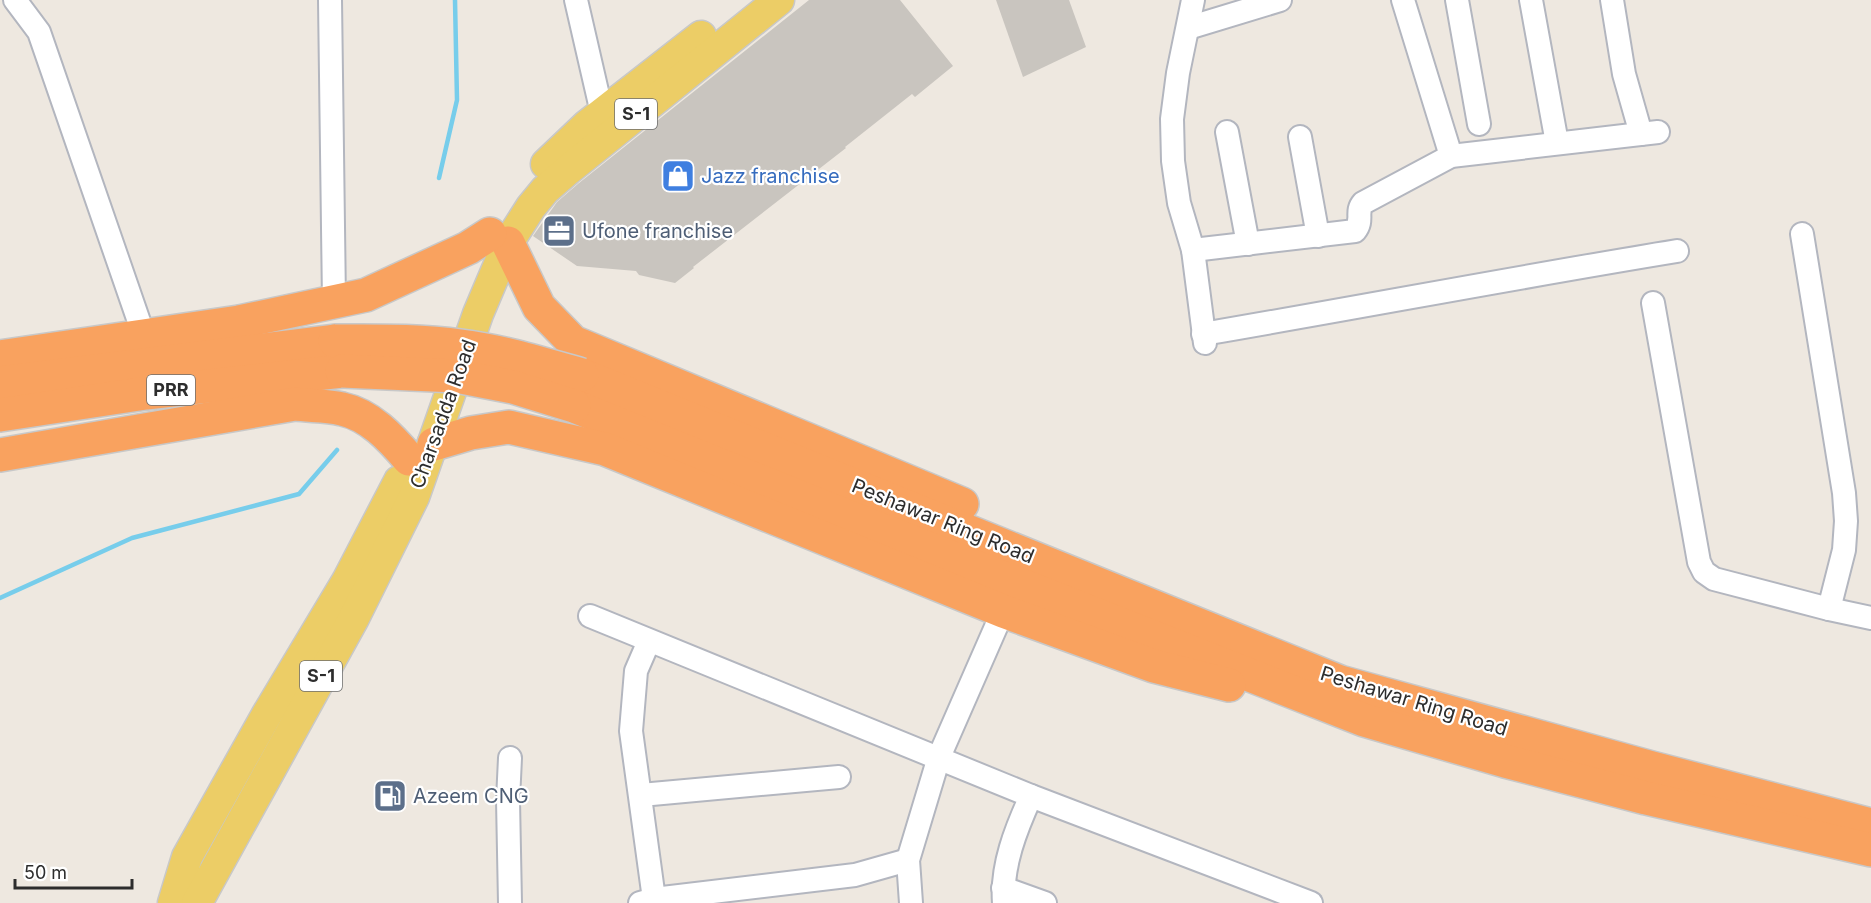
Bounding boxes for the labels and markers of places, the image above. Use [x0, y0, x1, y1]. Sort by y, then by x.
shop icon: Jazz franchise [660, 158, 696, 194]
place label: Jazz franchise [701, 164, 840, 188]
office icon: Ufone franchise [541, 213, 577, 249]
place label: Ufone franchise [582, 219, 733, 243]
fuel station icon: Azeem CNG [372, 778, 408, 814]
place label: Azeem CNG [413, 784, 529, 808]

